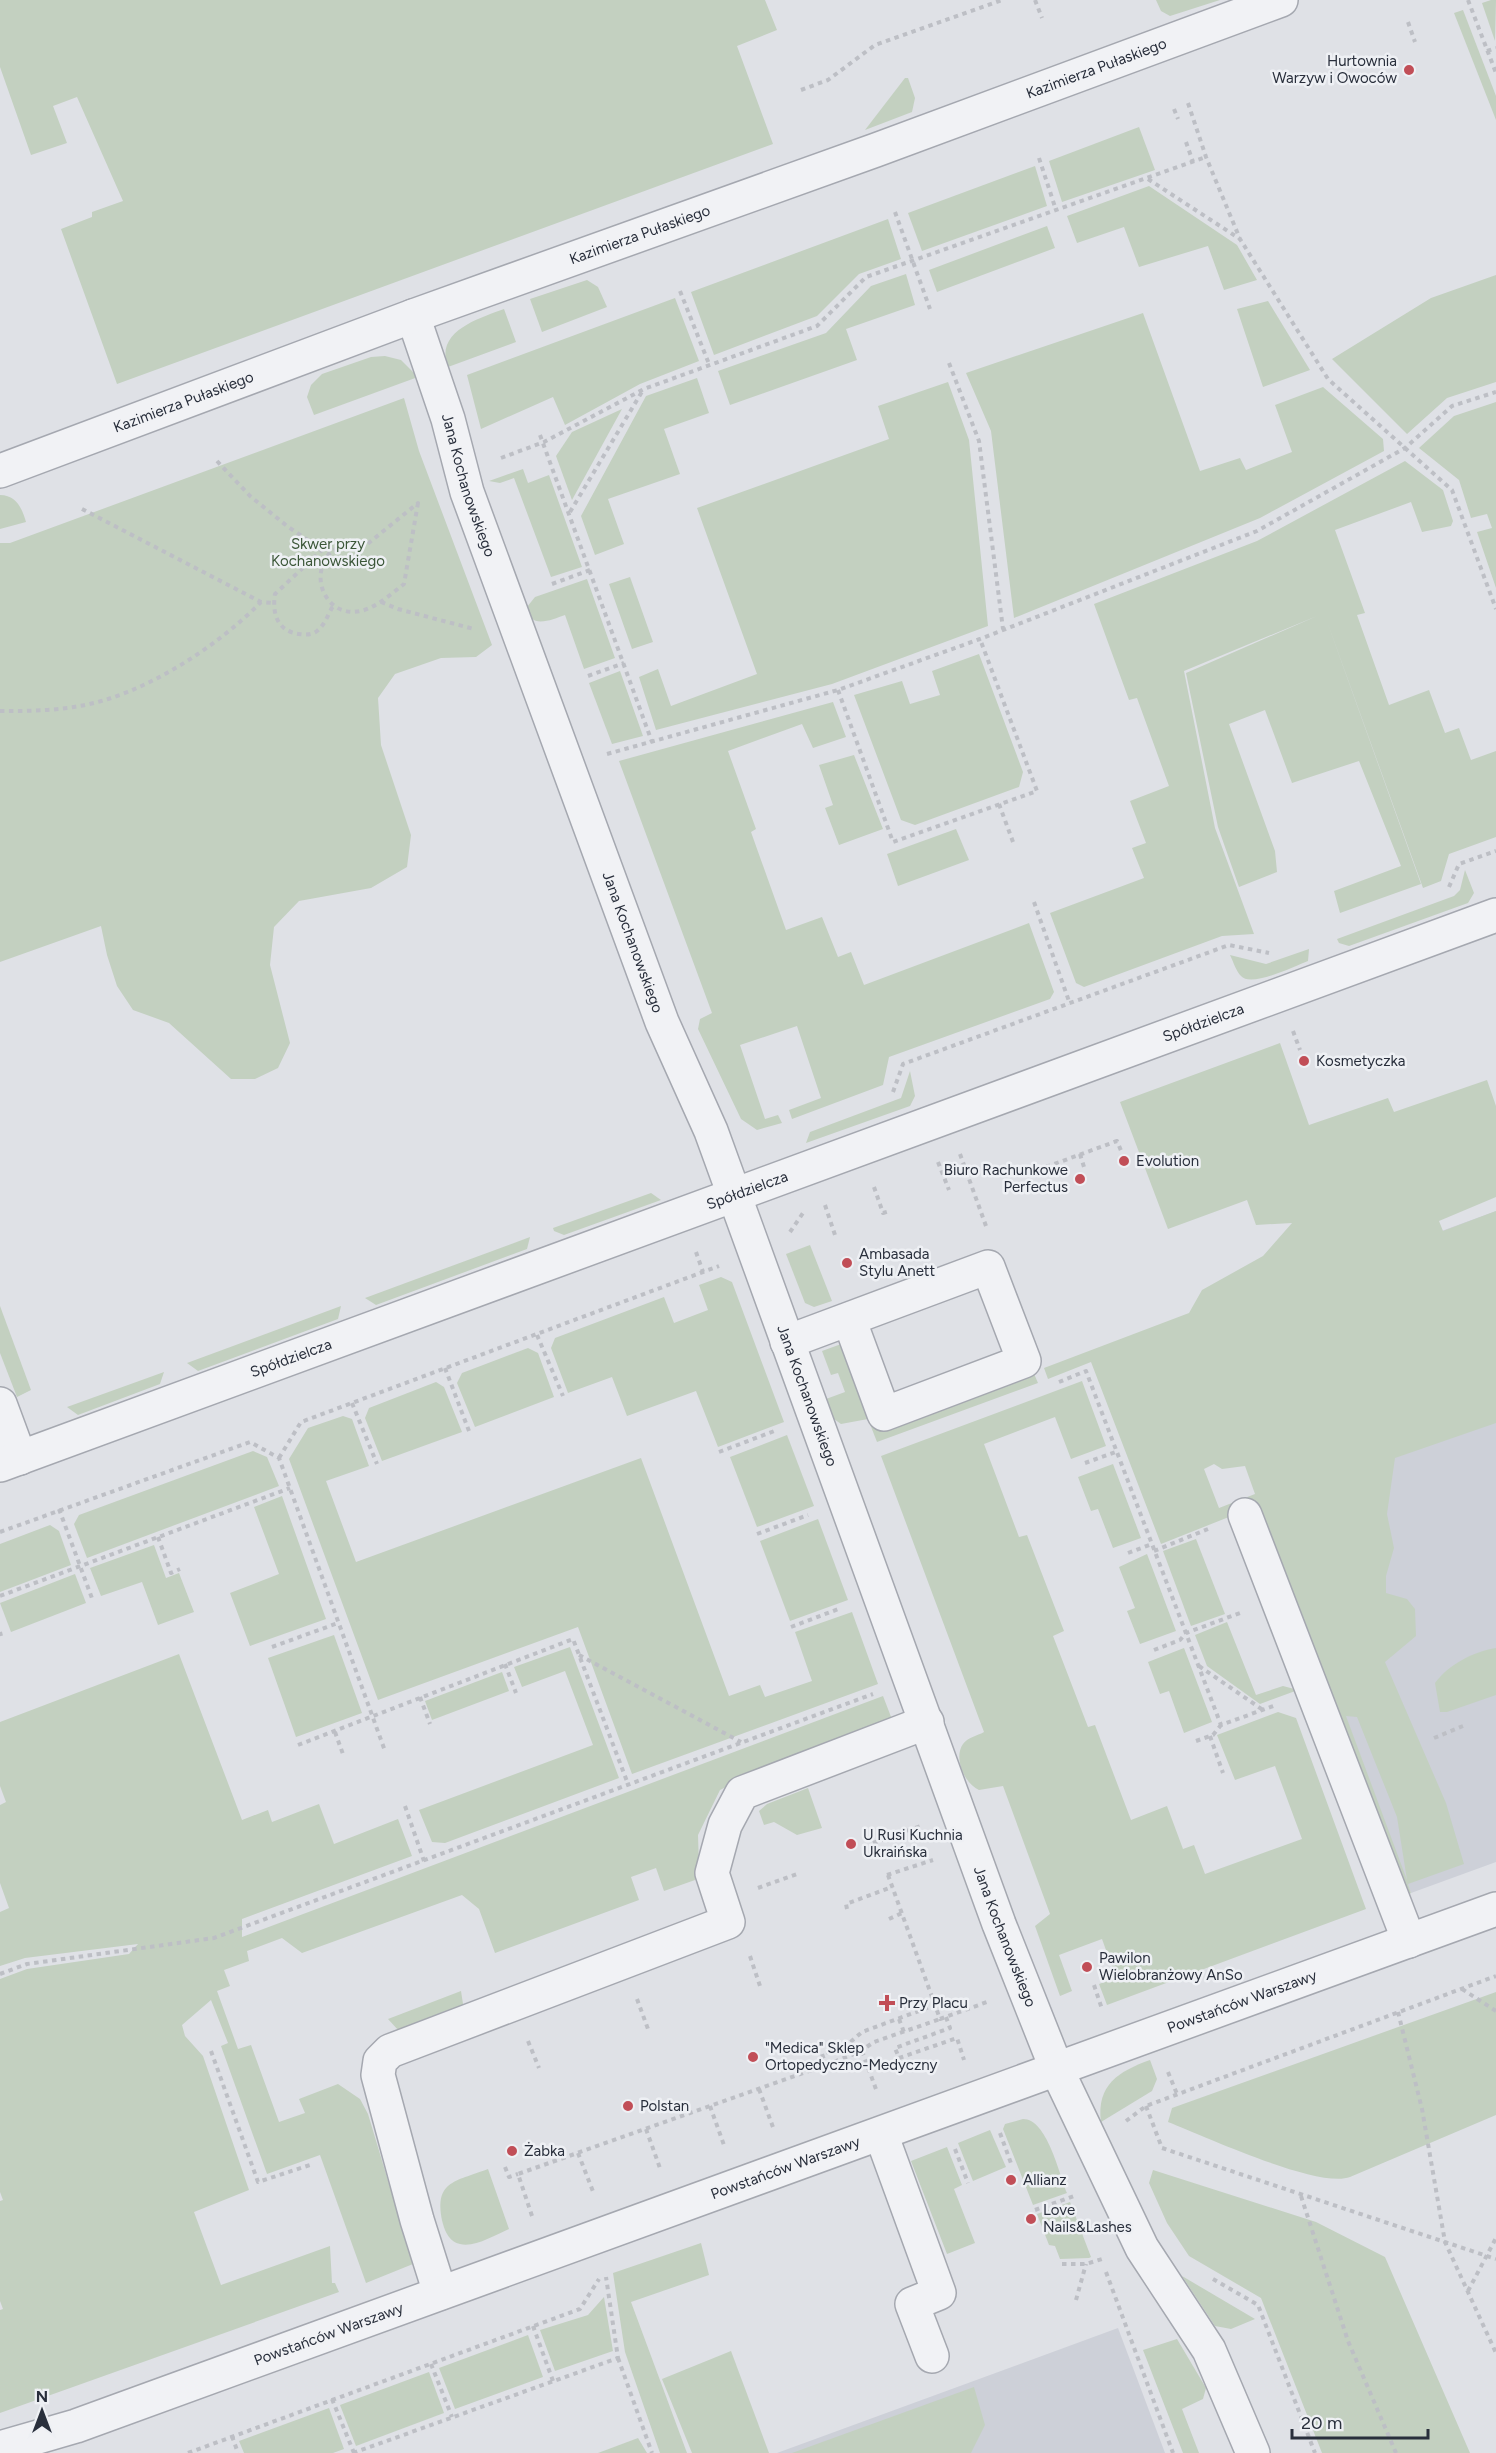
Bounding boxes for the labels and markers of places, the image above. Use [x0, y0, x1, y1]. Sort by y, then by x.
place label: Hurtownia Warzyw i Owoców [1272, 52, 1397, 87]
marker: Hurtownia Warzyw i Owoców [1402, 63, 1416, 77]
place label: Kosmetyczka [1316, 1052, 1405, 1070]
marker: Kosmetyczka [1297, 1054, 1311, 1068]
place label: Evolution [1136, 1152, 1199, 1170]
marker: Evolution [1117, 1154, 1131, 1168]
place label: Biuro Rachunkowe Perfectus [944, 1161, 1068, 1196]
marker: Biuro Rachunkowe Perfectus [1073, 1172, 1087, 1186]
place label: Ambasada Stylu Anett [859, 1245, 936, 1280]
marker: Ambasada Stylu Anett [840, 1256, 854, 1270]
place label: U Rusi Kuchnia Ukraińska [863, 1826, 963, 1861]
marker: U Rusi Kuchnia Ukraińska [844, 1837, 858, 1851]
place label: Pawilon Wielobranżowy AnSo [1099, 1949, 1243, 1984]
marker: Pawilon Wielobranżowy AnSo [1080, 1960, 1094, 1974]
place label: Przy Placu [899, 1994, 968, 2012]
marker: Przy Placu [880, 1996, 894, 2010]
place label: "Medica" Sklep Ortopedyczno-Medyczny [765, 2039, 938, 2074]
marker: "Medica" Sklep Ortopedyczno-Medyczny [746, 2050, 760, 2064]
place label: Polstan [640, 2097, 689, 2115]
marker: Polstan [621, 2099, 635, 2113]
place label: Żabka [524, 2142, 565, 2160]
marker: Żabka [505, 2144, 519, 2158]
place label: Allianz [1023, 2171, 1067, 2189]
marker: Allianz [1004, 2173, 1018, 2187]
place label: Love Nails&Lashes [1043, 2201, 1132, 2236]
marker: Love Nails&Lashes [1024, 2212, 1038, 2226]

